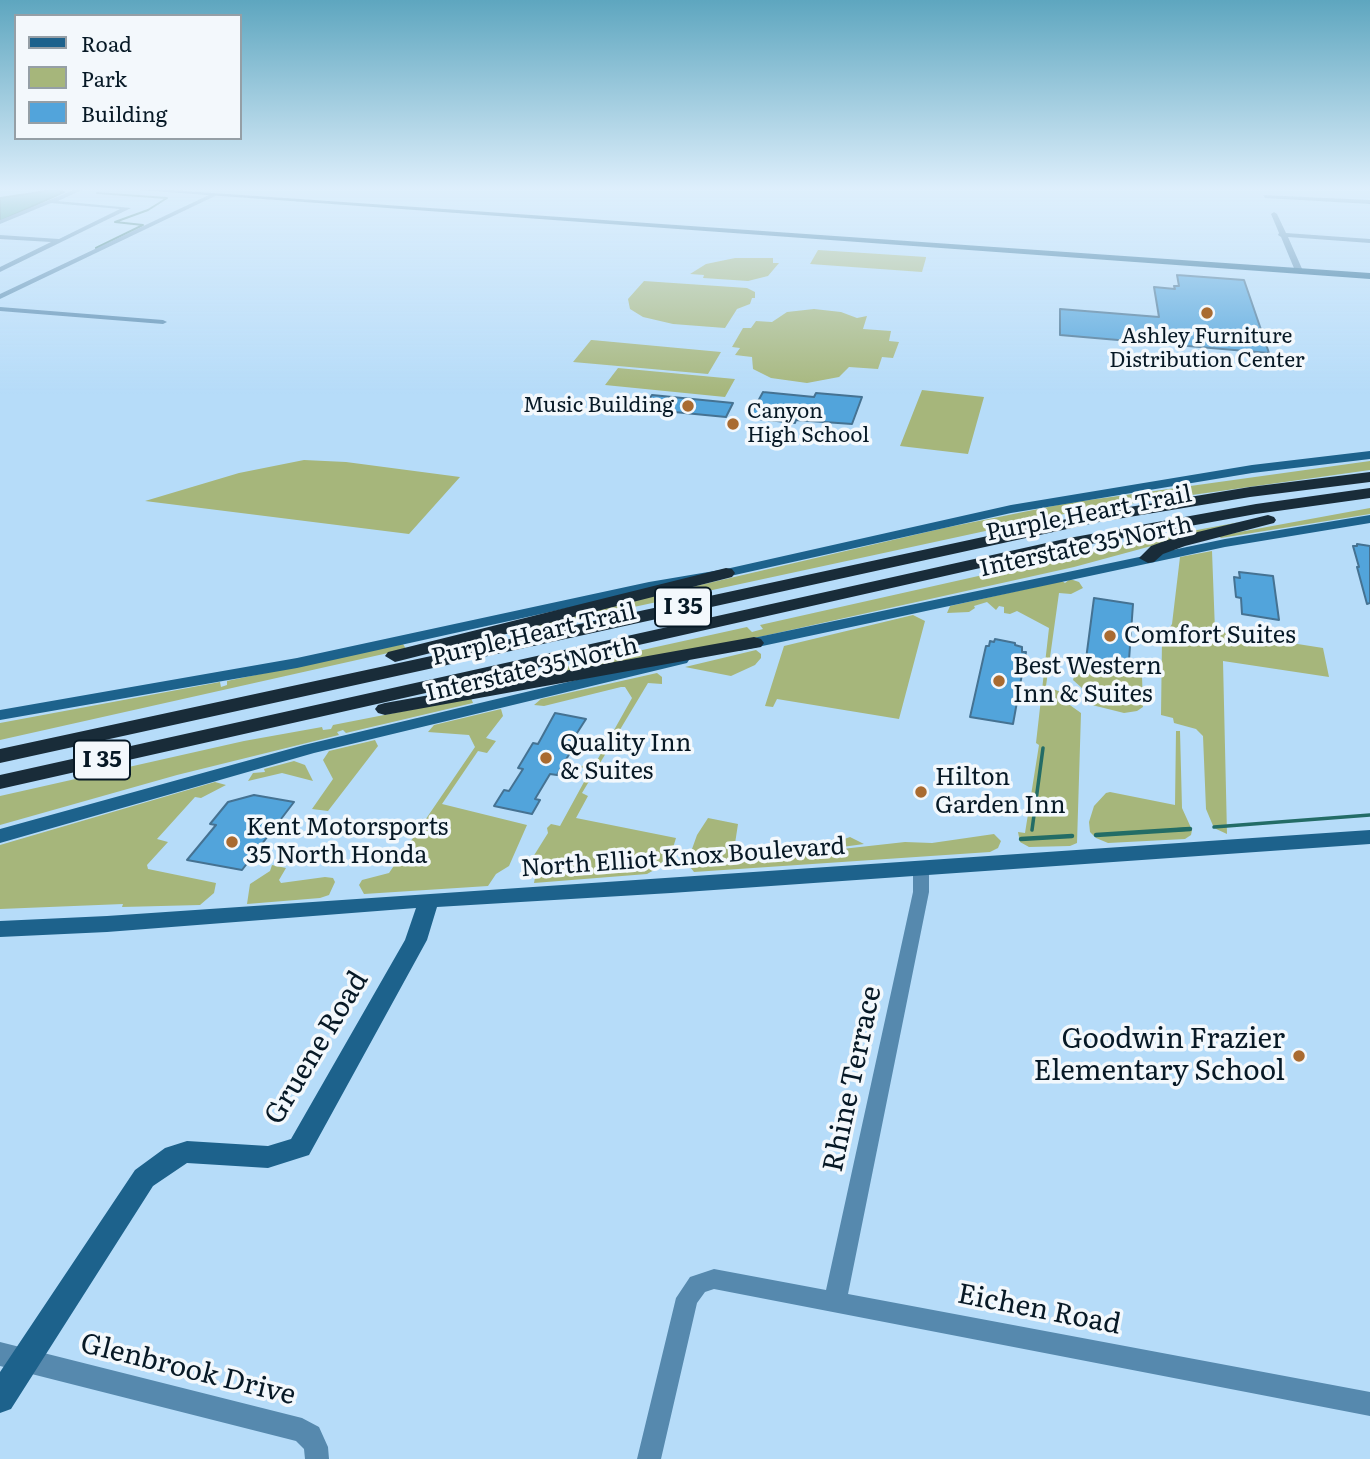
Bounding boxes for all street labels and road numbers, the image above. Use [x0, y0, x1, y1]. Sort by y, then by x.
street label: Purple Heart Trail [984, 480, 1194, 548]
street label: Interstate 35 North [977, 510, 1195, 584]
road number: I 35 [655, 587, 711, 626]
street label: Purple Heart Trail [429, 597, 639, 673]
street label: Interstate 35 North [423, 632, 641, 708]
road number: I 35 [74, 740, 130, 780]
street label: North Elliot Knox Boulevard [520, 832, 846, 884]
street label: Gruene Road [258, 965, 376, 1131]
street label: Rhine Terrace [817, 983, 889, 1175]
street label: Eichen Road [955, 1278, 1123, 1342]
street label: Glenbrook Drive [77, 1327, 299, 1413]

